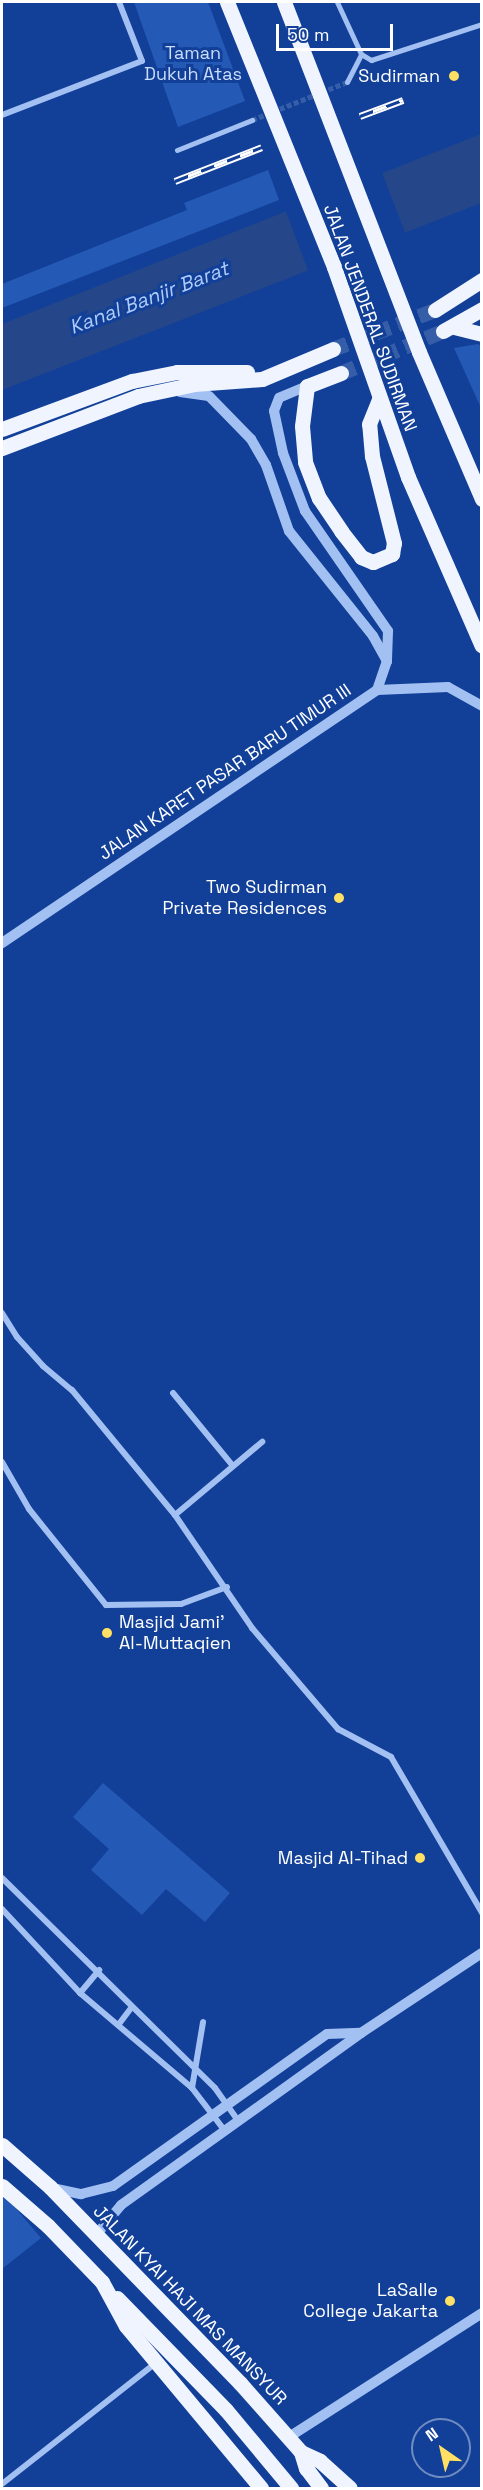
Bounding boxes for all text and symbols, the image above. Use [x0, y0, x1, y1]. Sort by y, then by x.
scale bar [279, 12, 396, 50]
text: 50 m [287, 23, 329, 46]
park label: Taman Dukuh Atas [144, 43, 242, 86]
place label: Sudirman [358, 65, 440, 87]
marker: Sudirman [445, 67, 463, 85]
street label: JALAN JENDERAL SUDIRMAN [319, 201, 421, 435]
water label: Kanal Banjir Barat [66, 257, 232, 339]
street label: JALAN KARET PASAR BARU TIMUR III [94, 679, 356, 865]
place label: Two Sudirman Private Residences [162, 877, 327, 920]
marker: Two Sudirman Private Residences [332, 891, 346, 905]
place label: Masjid Jami' Al-Muttaqien [119, 1612, 231, 1654]
marker: Masjid Jami' Al-Muttaqien [100, 1626, 114, 1640]
place label: Masjid Al-Tihad [278, 1847, 408, 1869]
marker: Masjid Al-Tihad [413, 1851, 427, 1865]
street label: JALAN KYAI HAJI MAS MANSYUR [89, 2201, 291, 2409]
place label: LaSalle College Jakarta [303, 2280, 438, 2322]
marker: LaSalle College Jakarta [443, 2294, 457, 2308]
north arrow [411, 2418, 471, 2478]
text: N [421, 2423, 442, 2446]

